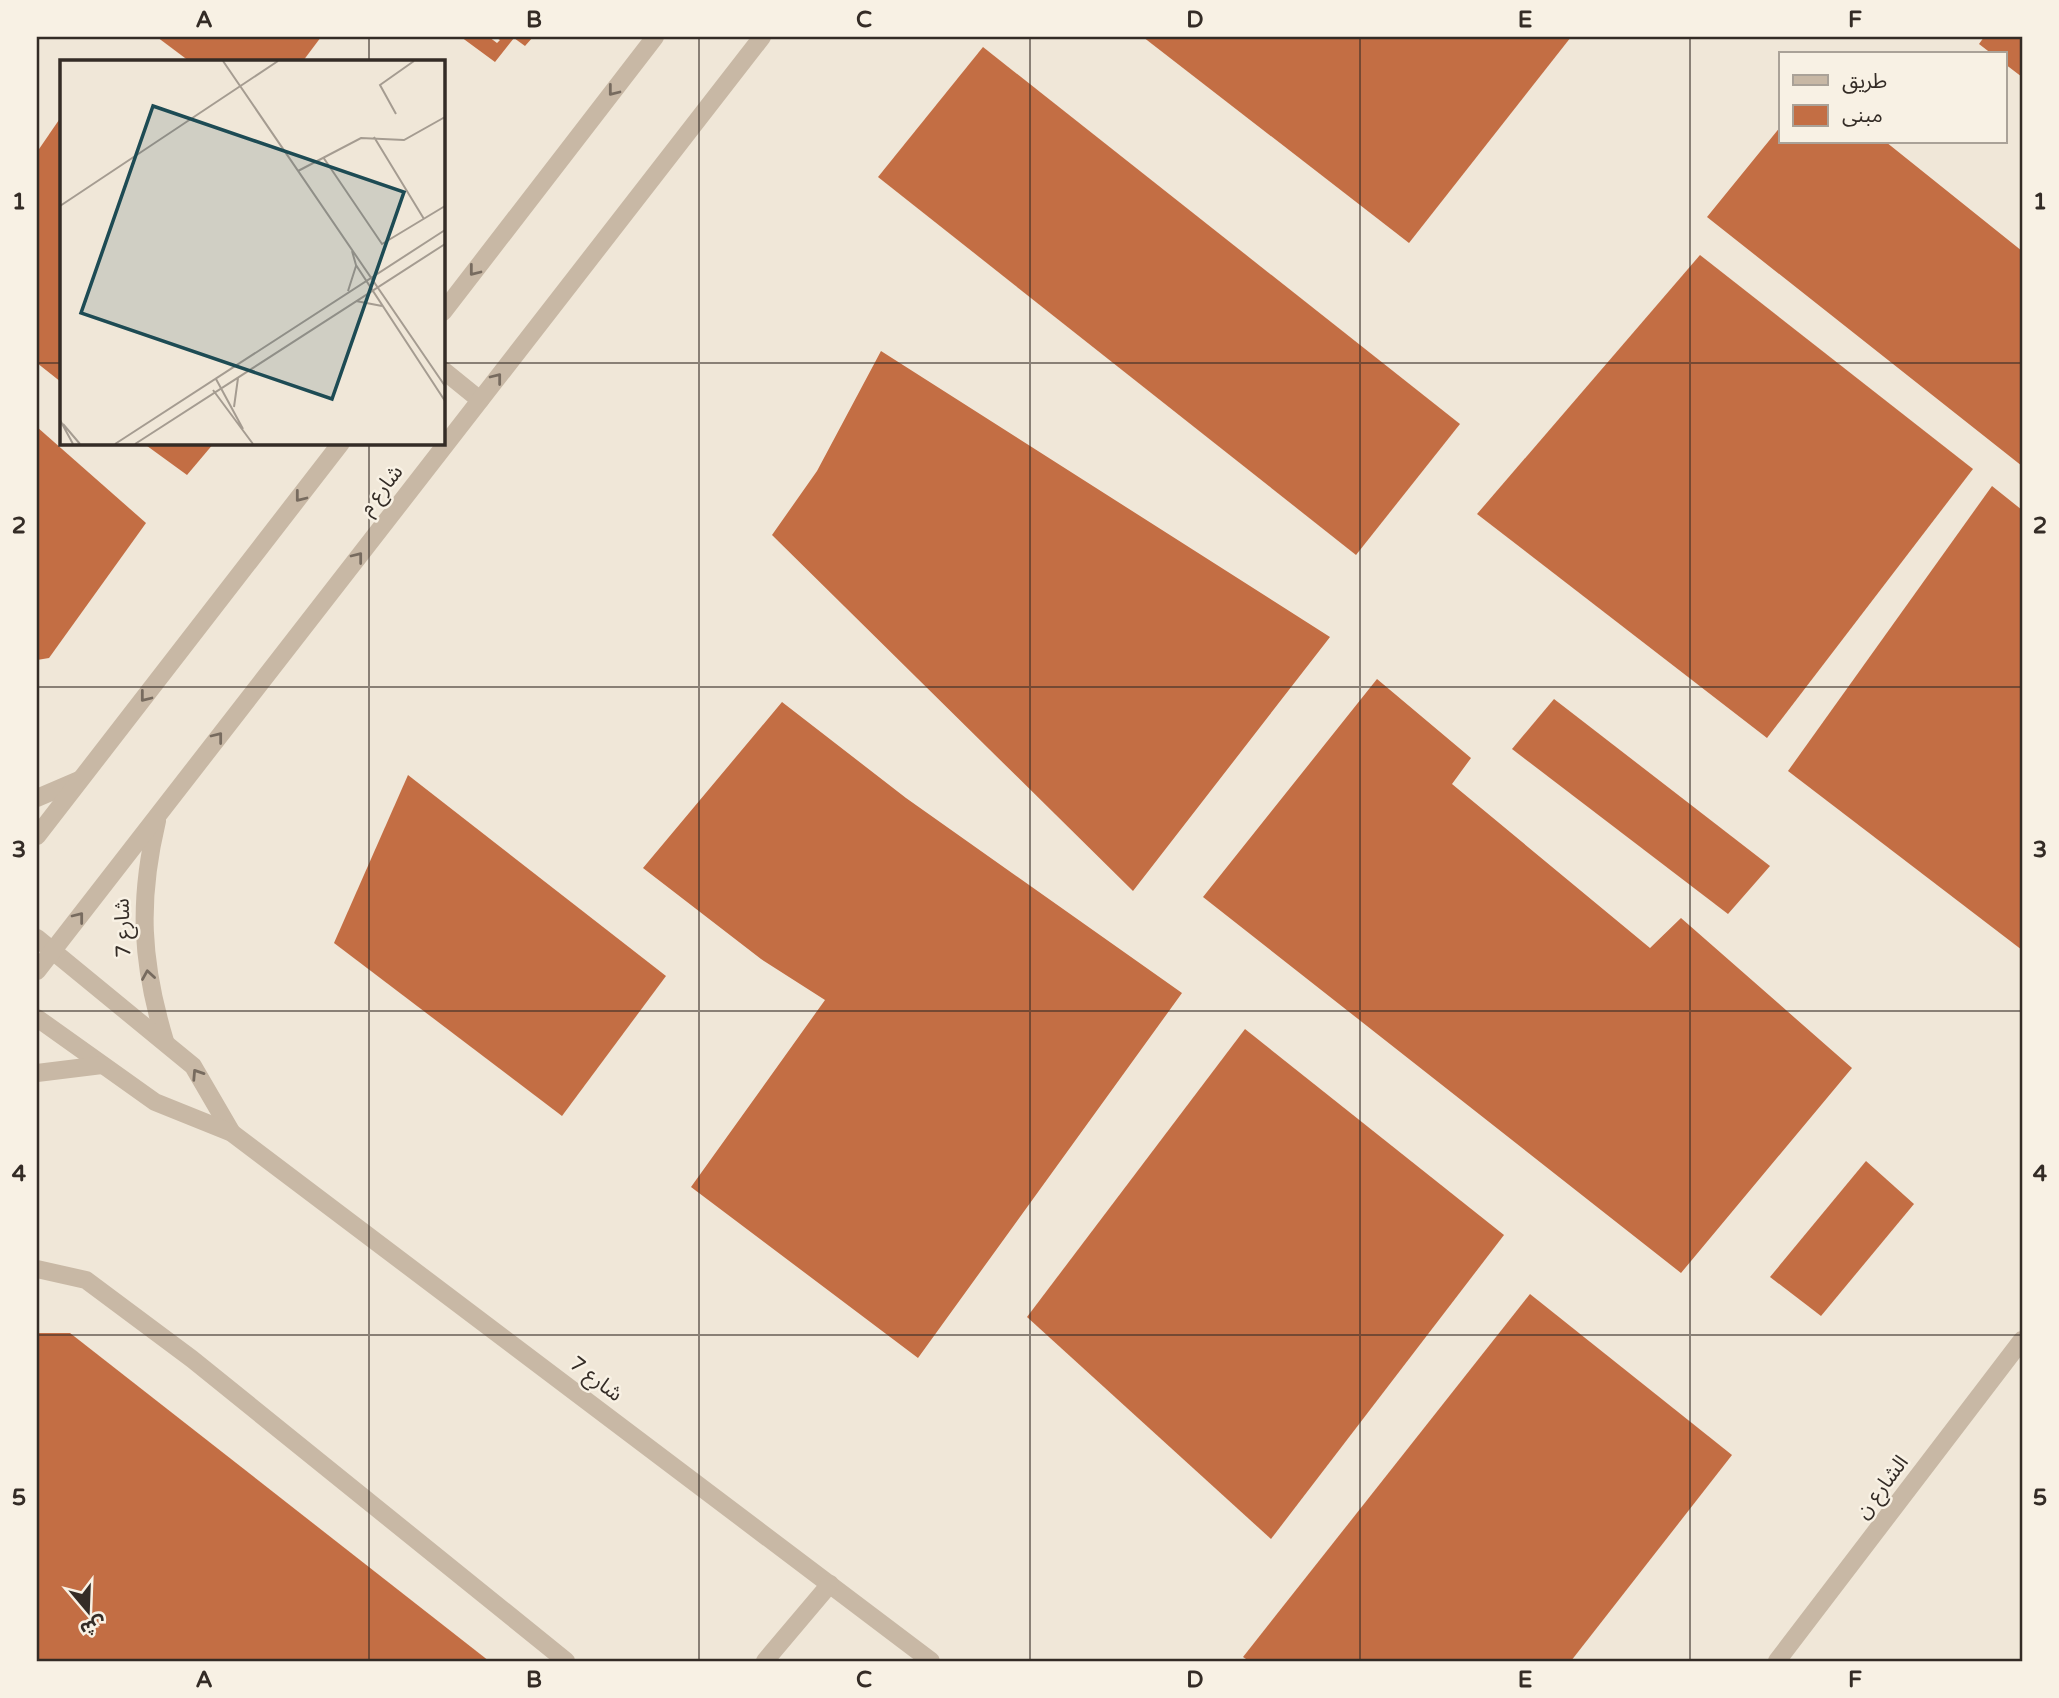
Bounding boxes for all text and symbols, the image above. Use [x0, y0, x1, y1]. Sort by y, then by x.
text: A [195, 6, 213, 34]
text: B [526, 6, 542, 34]
text: C [856, 6, 872, 34]
text: D [1186, 6, 1204, 34]
text: E [1518, 6, 1532, 34]
text: F [1848, 6, 1862, 34]
legend [1779, 52, 2007, 144]
inset map [60, 60, 444, 444]
text: طريق [1842, 69, 1887, 94]
one-way arrow [609, 83, 622, 95]
text: مبنى [1842, 103, 1883, 128]
text: 1 [12, 188, 26, 216]
text: 1 [2033, 188, 2047, 216]
one-way arrow [470, 263, 483, 276]
one-way arrow [489, 373, 502, 385]
street label: شارع م [354, 460, 411, 522]
one-way arrow [295, 489, 308, 501]
text: 2 [12, 512, 26, 540]
text: 2 [2033, 512, 2047, 540]
one-way arrow [349, 553, 362, 565]
one-way arrow [141, 689, 154, 701]
one-way arrow [210, 733, 223, 745]
text: 3 [12, 836, 26, 864]
text: 3 [2033, 836, 2047, 864]
street label: شارع 7 [109, 898, 139, 958]
one-way arrow [71, 913, 84, 925]
one-way arrow [141, 969, 156, 981]
one-way arrow [193, 1069, 206, 1082]
text: 4 [12, 1160, 27, 1188]
text: 4 [2033, 1160, 2048, 1188]
street label: شارع 7 [563, 1351, 627, 1409]
street label: الشارع ن [1850, 1450, 1915, 1525]
text: 5 [12, 1484, 26, 1512]
text: 5 [2033, 1484, 2047, 1512]
north arrow [52, 1576, 122, 1646]
text: ش [77, 1611, 109, 1641]
text: A [195, 1666, 213, 1694]
text: B [526, 1666, 542, 1694]
text: C [856, 1666, 872, 1694]
text: D [1186, 1666, 1204, 1694]
text: E [1518, 1666, 1532, 1694]
text: F [1848, 1666, 1862, 1694]

